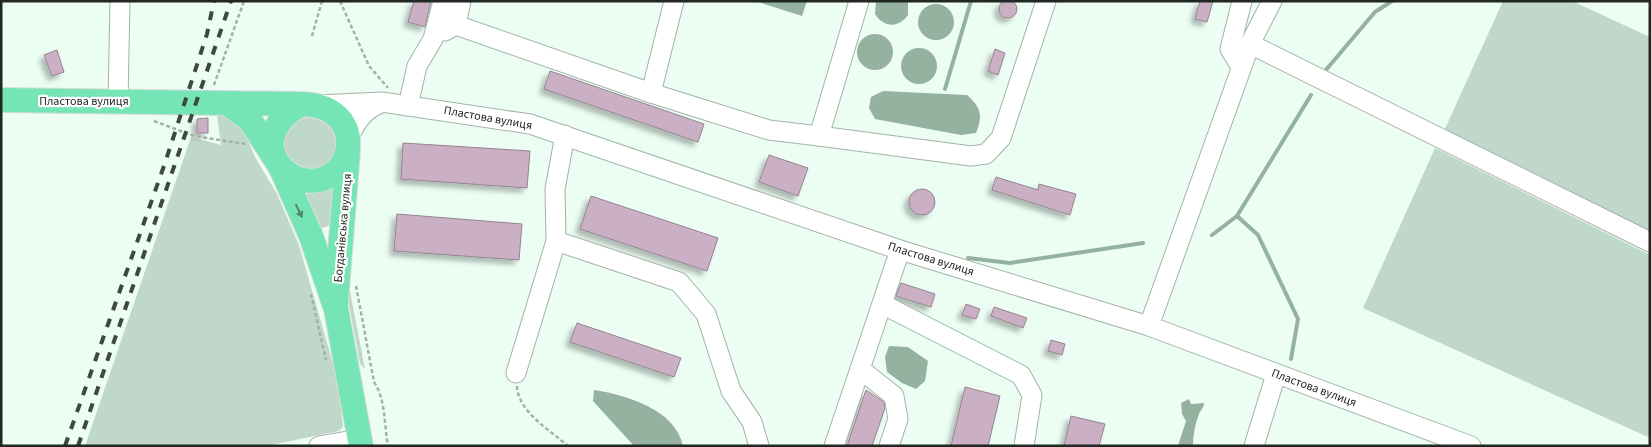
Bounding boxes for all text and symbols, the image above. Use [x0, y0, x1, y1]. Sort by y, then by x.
street label: Пластова вулиця [39, 93, 129, 110]
street label: Пластова вулиця [442, 102, 534, 134]
street label: Богданівська вулиця [330, 173, 356, 283]
one-way arrow [295, 204, 303, 218]
street label: Пластова вулиця [886, 238, 976, 280]
street label: Пластова вулиця [1269, 365, 1359, 411]

